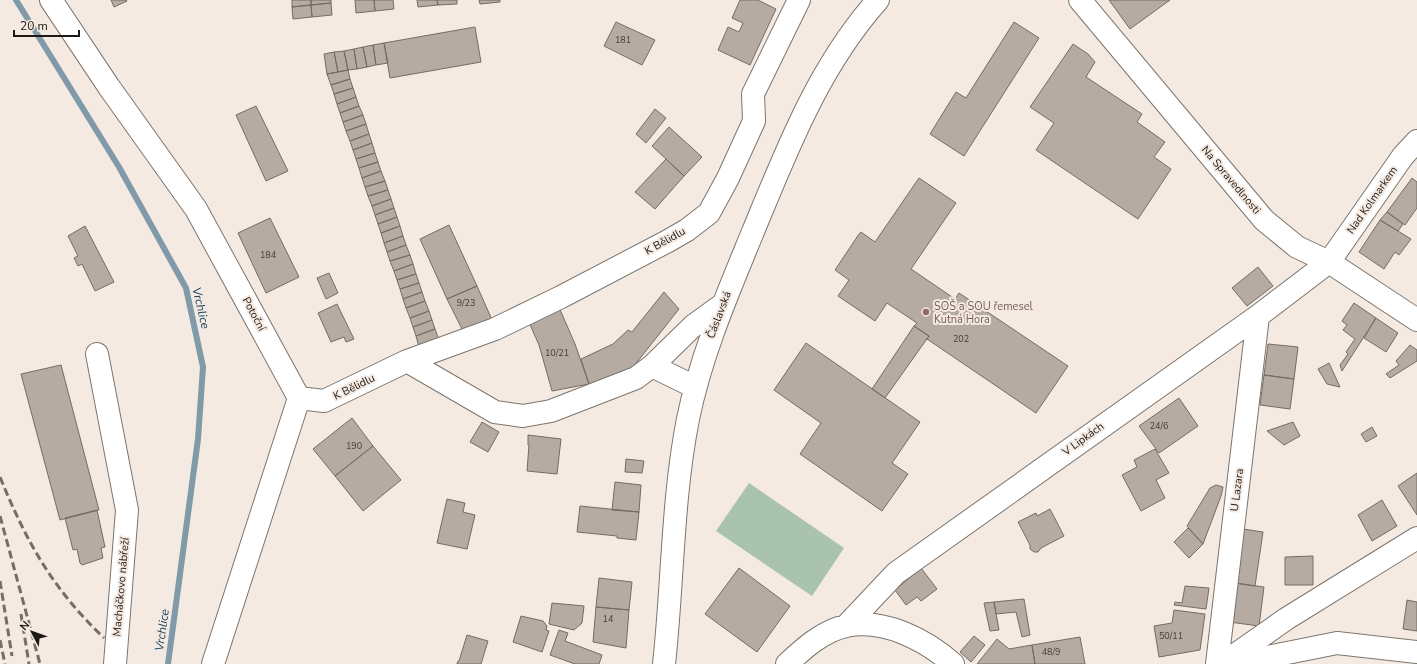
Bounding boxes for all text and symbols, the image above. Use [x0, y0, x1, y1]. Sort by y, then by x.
scale bar [14, 12, 79, 38]
text: 20 m [20, 18, 48, 34]
house number: 181 [615, 34, 631, 46]
street label: Na Spravedlnosti [1198, 143, 1264, 217]
street label: Nad Kolmarkem [1343, 163, 1401, 237]
street label: K Bělidlu [642, 224, 688, 258]
house number: 184 [260, 249, 277, 261]
water label: Vrchlice [188, 286, 214, 331]
street label: Čáslavská [702, 289, 735, 341]
street label: Potoční [239, 294, 270, 335]
house number: 9/23 [457, 297, 475, 309]
place label: SOŠ a SOU řemesel Kutná Hora [934, 298, 1034, 327]
marker: SOŠ a SOU řemesel Kutná Hora [921, 307, 931, 317]
house number: 202 [953, 333, 969, 345]
house number: 10/21 [545, 347, 569, 359]
street label: K Bělidlu [331, 370, 377, 404]
street label: V Lipkách [1058, 419, 1107, 460]
house number: 24/6 [1150, 420, 1168, 432]
house number: 190 [346, 440, 362, 452]
street label: U Lazara [1227, 467, 1247, 512]
street label: Macháčkovo nábřeží [109, 535, 133, 637]
water label: Vrchlice [151, 607, 173, 652]
north arrow [12, 612, 52, 652]
house number: 14 [603, 613, 614, 625]
text: N [16, 618, 33, 634]
house number: 50/11 [1159, 630, 1183, 642]
house number: 48/9 [1042, 646, 1060, 658]

